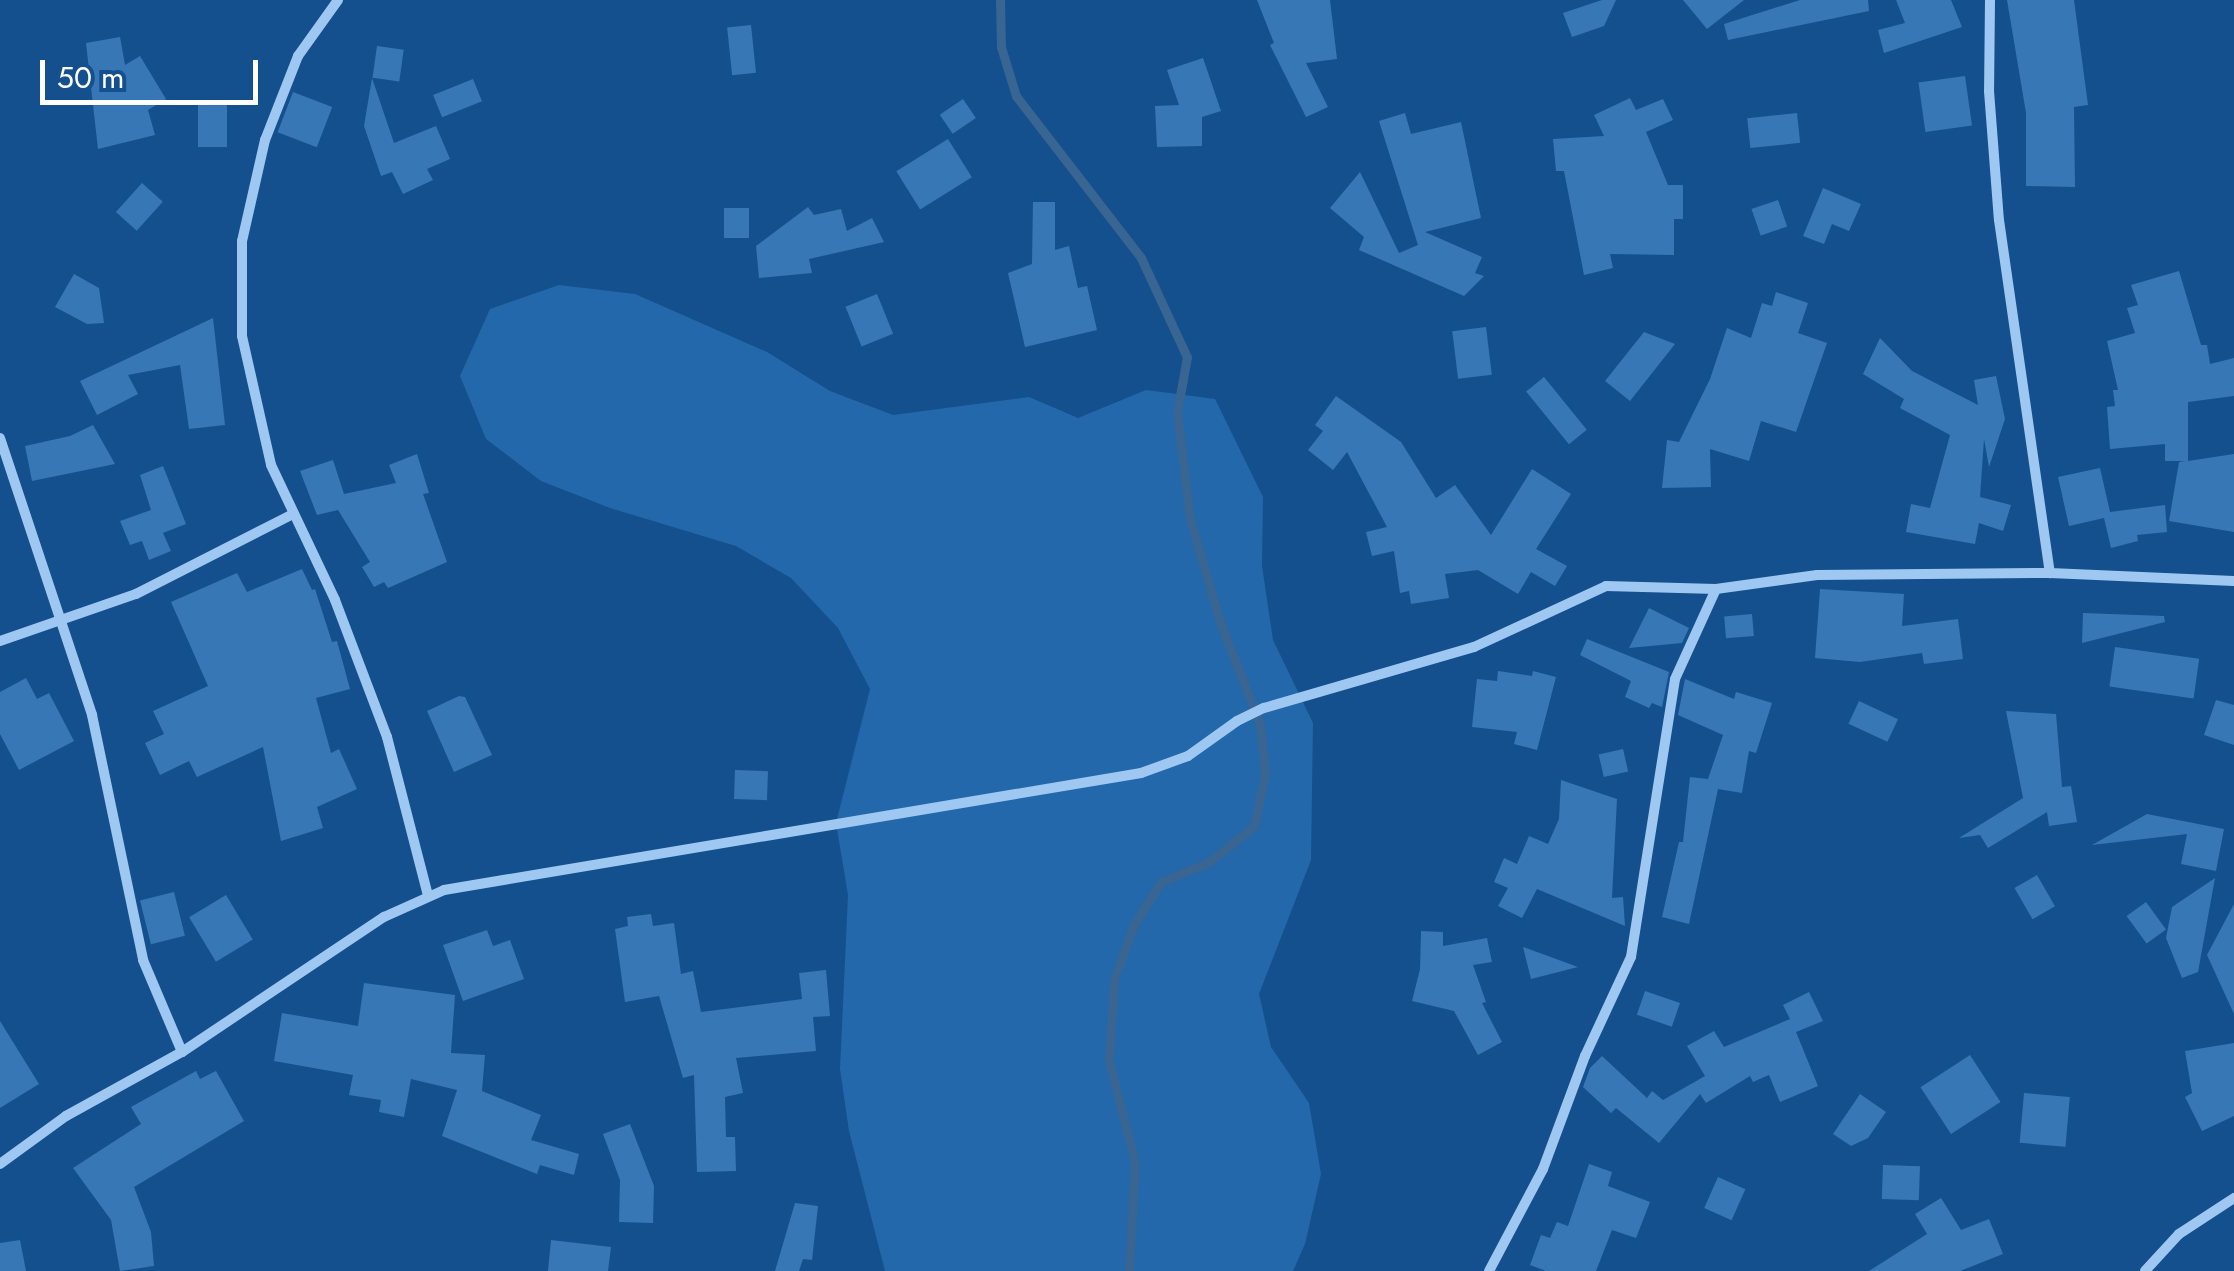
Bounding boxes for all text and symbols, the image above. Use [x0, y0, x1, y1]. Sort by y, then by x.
scale bar [45, 40, 262, 102]
text: 50 m [57, 56, 124, 99]

